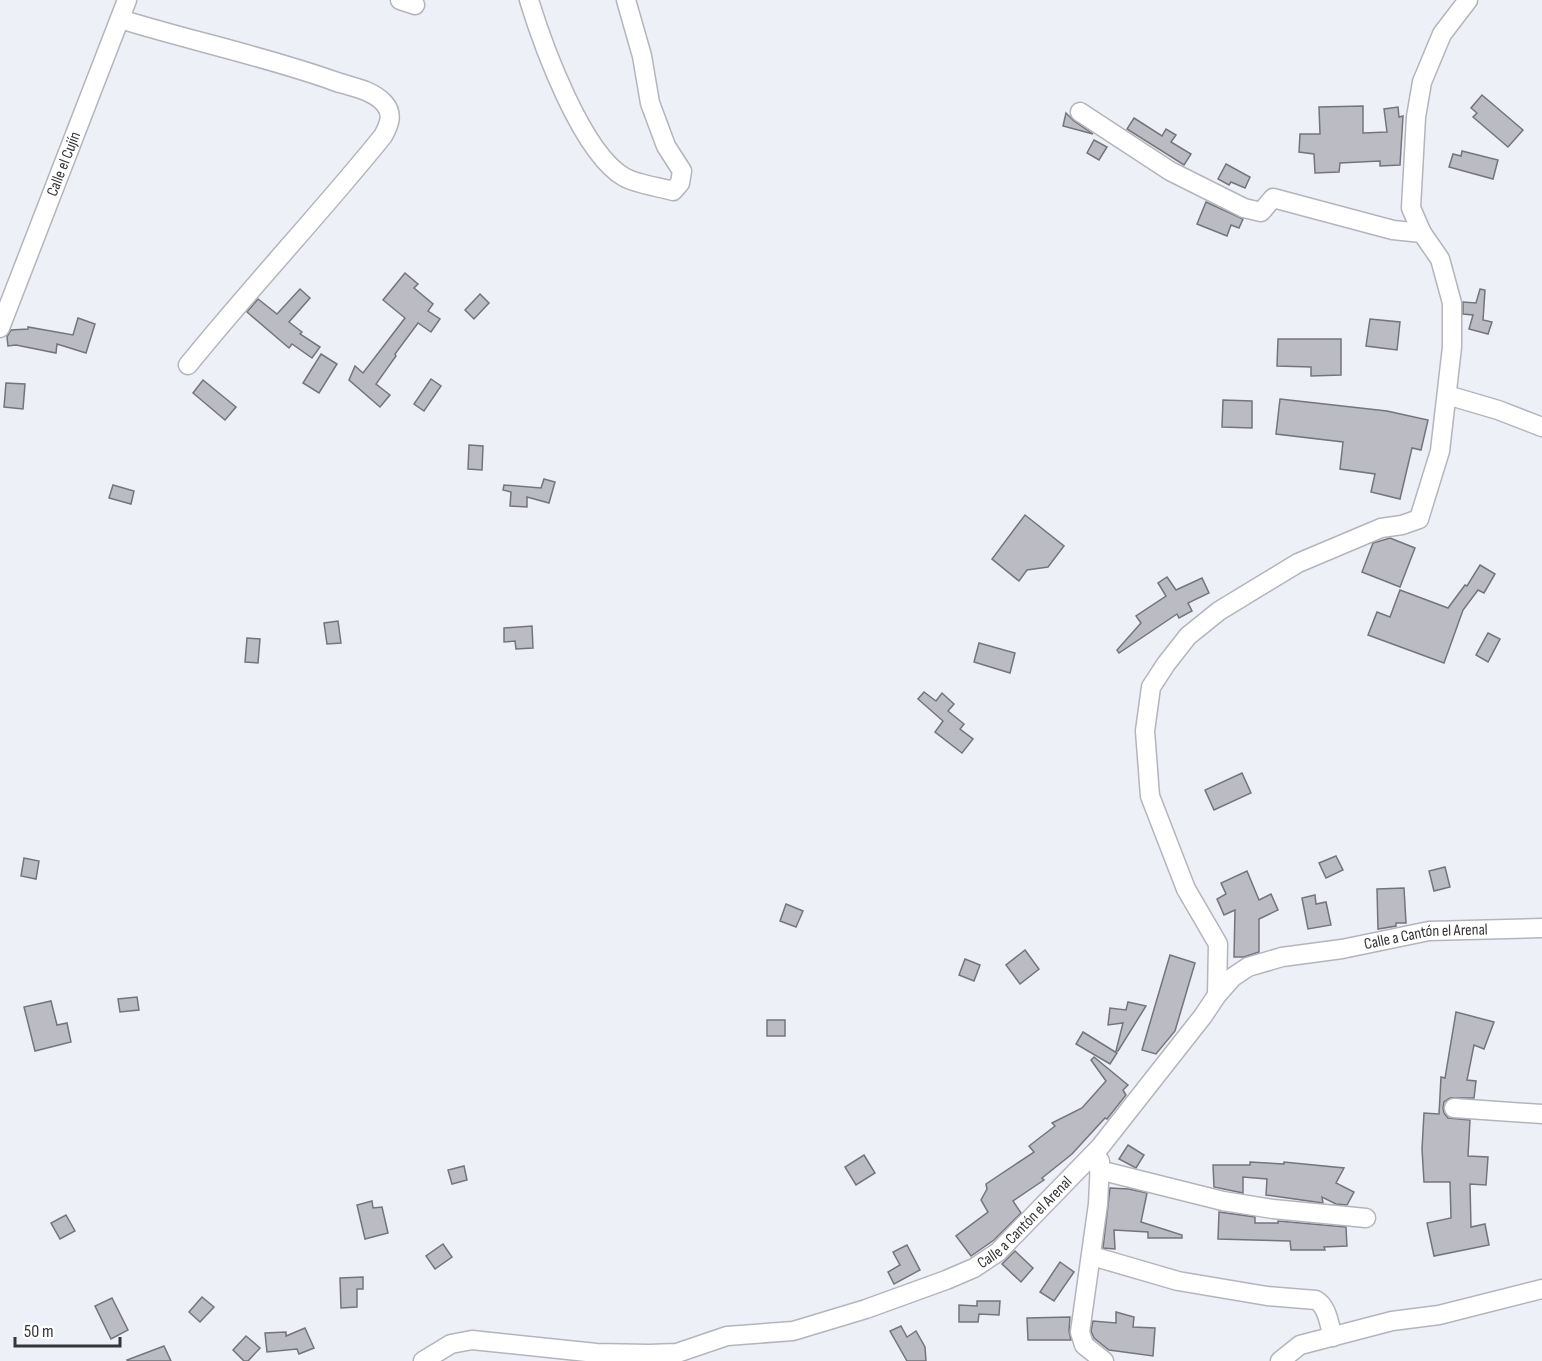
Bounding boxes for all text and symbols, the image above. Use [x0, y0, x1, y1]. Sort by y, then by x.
street label: Calle el Cujín [42, 129, 85, 199]
street label: Calle a Cantón el Arenal [1362, 920, 1488, 954]
street label: Calle a Cantón el Arenal [974, 1172, 1076, 1273]
scale bar [15, 1310, 120, 1348]
text: 50 m [24, 1321, 54, 1342]

